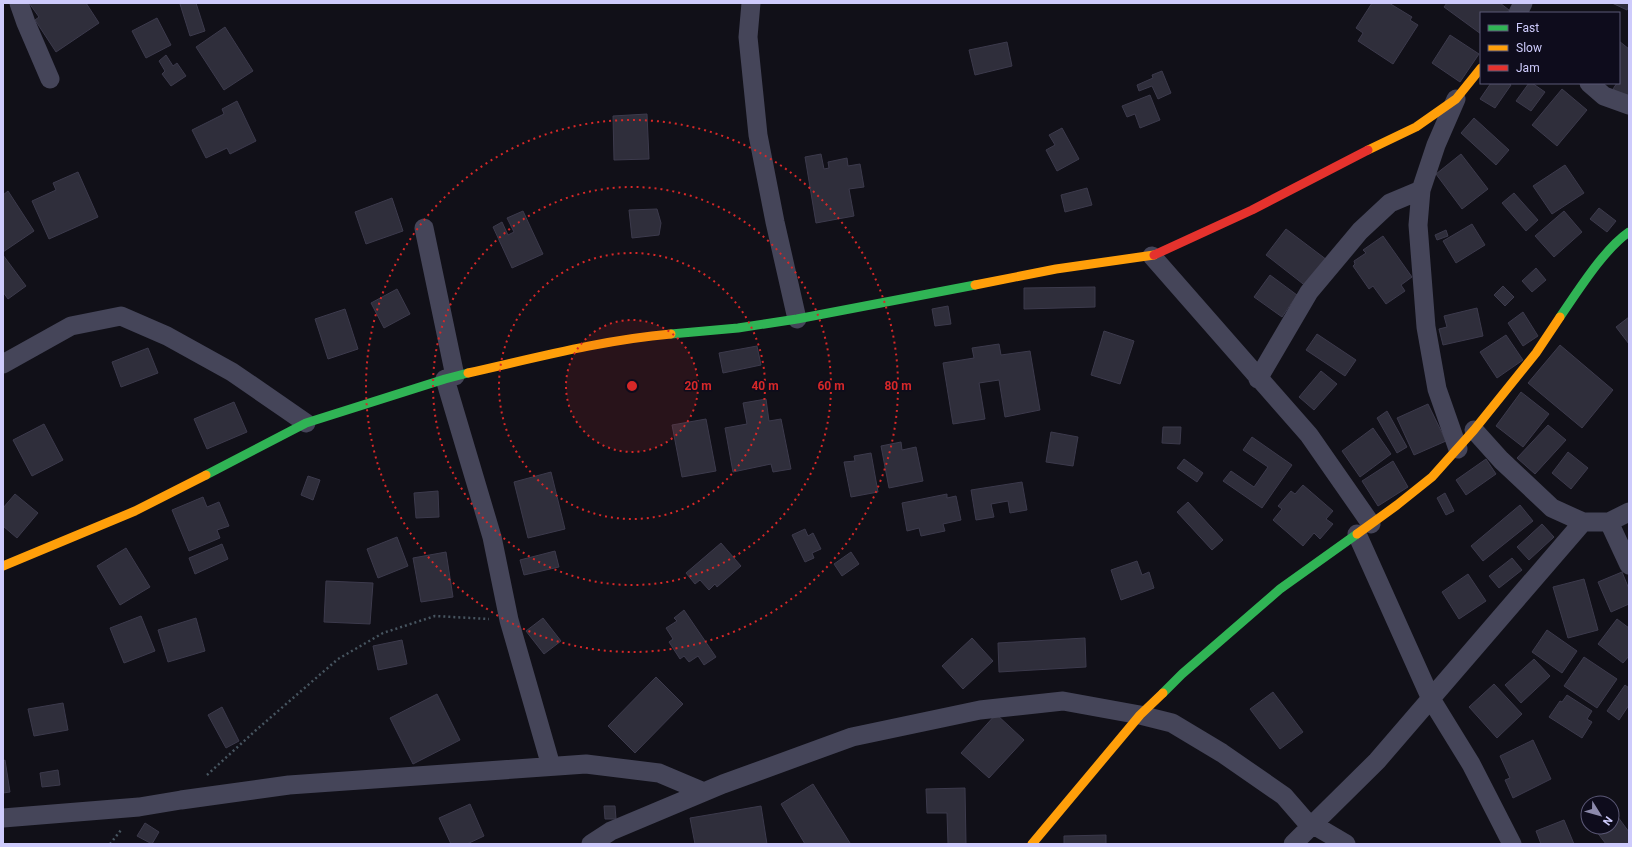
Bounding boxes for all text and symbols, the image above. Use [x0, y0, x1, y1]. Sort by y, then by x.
legend [1480, 12, 1620, 84]
text: Fast [1516, 21, 1539, 35]
text: Slow [1516, 41, 1542, 55]
text: Jam [1516, 61, 1540, 75]
centre of rings [625, 379, 639, 393]
text: 20 m [684, 379, 712, 393]
text: 40 m [751, 379, 779, 393]
text: 60 m [817, 379, 845, 393]
text: 80 m [884, 379, 912, 393]
north arrow [1580, 795, 1620, 835]
text: N [1600, 814, 1615, 828]

